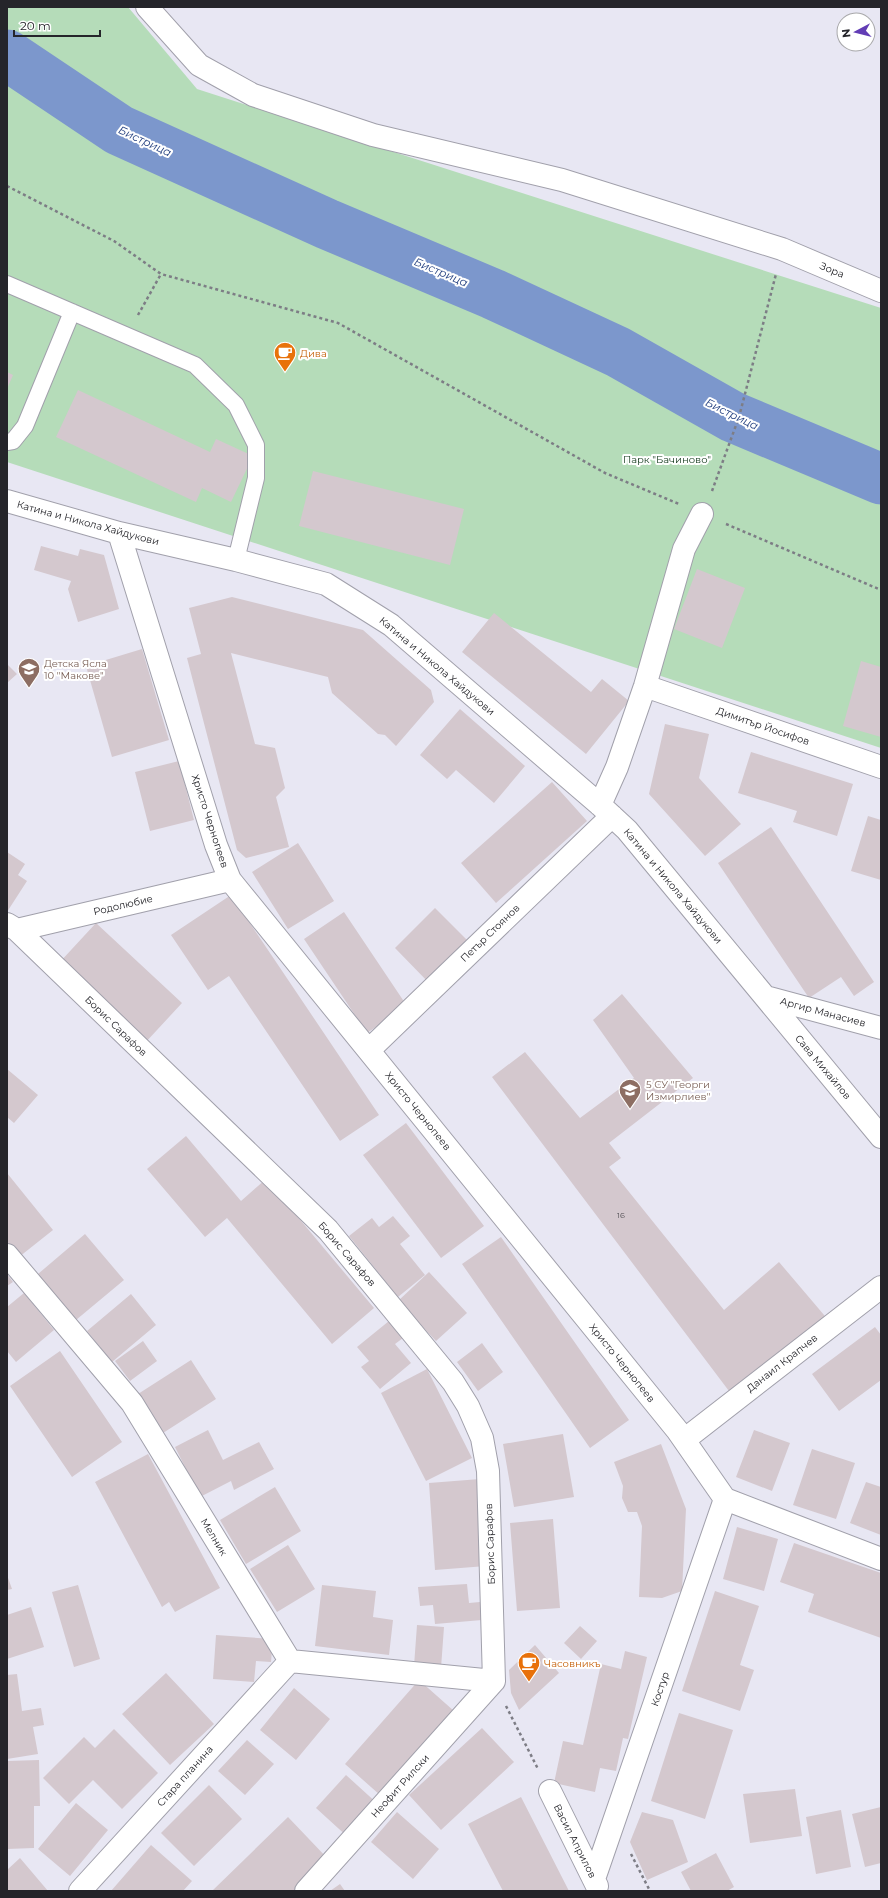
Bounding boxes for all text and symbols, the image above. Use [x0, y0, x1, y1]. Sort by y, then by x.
scale bar [14, 12, 100, 38]
north arrow [836, 12, 876, 52]
text: 20 m [20, 18, 51, 33]
text: N [839, 28, 854, 38]
water label: Бистрица [116, 123, 174, 160]
water label: Бистрица [412, 254, 470, 290]
street label: Зора [818, 259, 846, 281]
cafe icon: Дива [272, 340, 298, 373]
place label: Дива [300, 347, 327, 360]
water label: Бистрица [703, 395, 761, 433]
park label: Парк "Бачиново" [623, 453, 711, 466]
street label: Катина и Никола Хайдукови [15, 498, 161, 548]
street label: Катина и Никола Хайдукови [377, 614, 497, 718]
school or university icon: Детска Ясла 10 "Макове" [16, 656, 42, 689]
place label: Детска Ясла 10 "Макове" [44, 657, 107, 682]
street label: Димитър Йосифов [715, 704, 811, 748]
street label: Христо Чернопеев [189, 773, 231, 869]
street label: Катина и Никола Хайдукови [621, 826, 725, 946]
street label: Родолюбие [92, 892, 154, 918]
street label: Петър Стоянов [458, 901, 522, 965]
street label: Борис Сарафов [82, 993, 150, 1059]
street label: Аргир Манасиев [779, 994, 867, 1030]
street label: Сава Михайлов [792, 1032, 854, 1102]
street label: Христо Чернопеев [382, 1069, 454, 1153]
school or university icon: 5 СУ "Георги Измирлиев" [617, 1077, 643, 1110]
place label: 5 СУ "Георги Измирлиев" [646, 1078, 711, 1103]
house number: 16 [617, 1210, 625, 1220]
street label: Борис Сарафов [315, 1219, 379, 1289]
street label: Христо Чернопеев [586, 1321, 658, 1405]
street label: Данаил Крапчев [744, 1331, 820, 1395]
street label: Борис Сарафов [482, 1503, 498, 1585]
street label: Мелник [198, 1516, 230, 1558]
cafe icon: Часовникъ [516, 1650, 542, 1683]
place label: Часовникъ [544, 1657, 601, 1670]
street label: Костур [648, 1670, 672, 1708]
street label: Стара планина [154, 1743, 216, 1809]
street label: Неофит Рилски [368, 1751, 432, 1821]
street label: Васил Априлов [551, 1802, 599, 1880]

